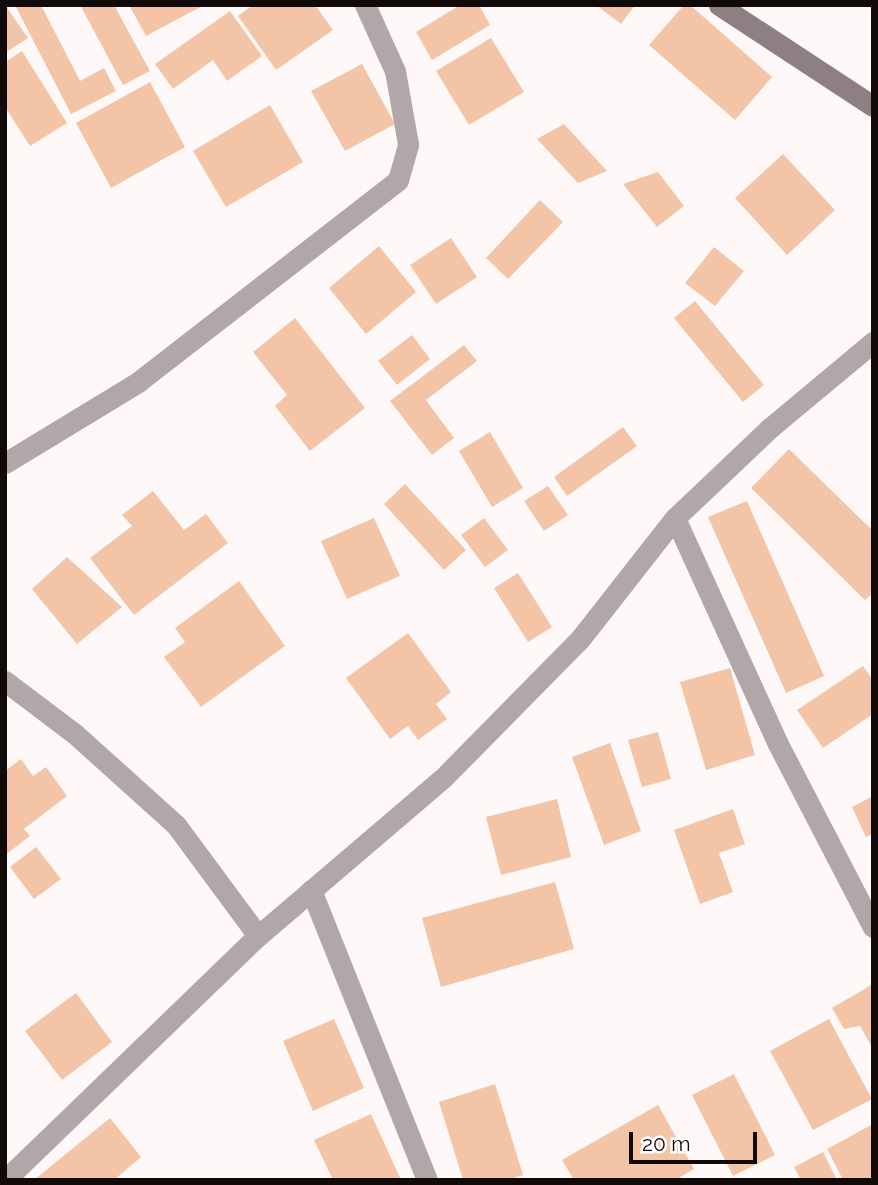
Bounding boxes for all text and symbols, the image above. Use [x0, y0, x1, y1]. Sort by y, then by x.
scale bar [633, 1118, 761, 1162]
text: 20 m [642, 1131, 690, 1156]

